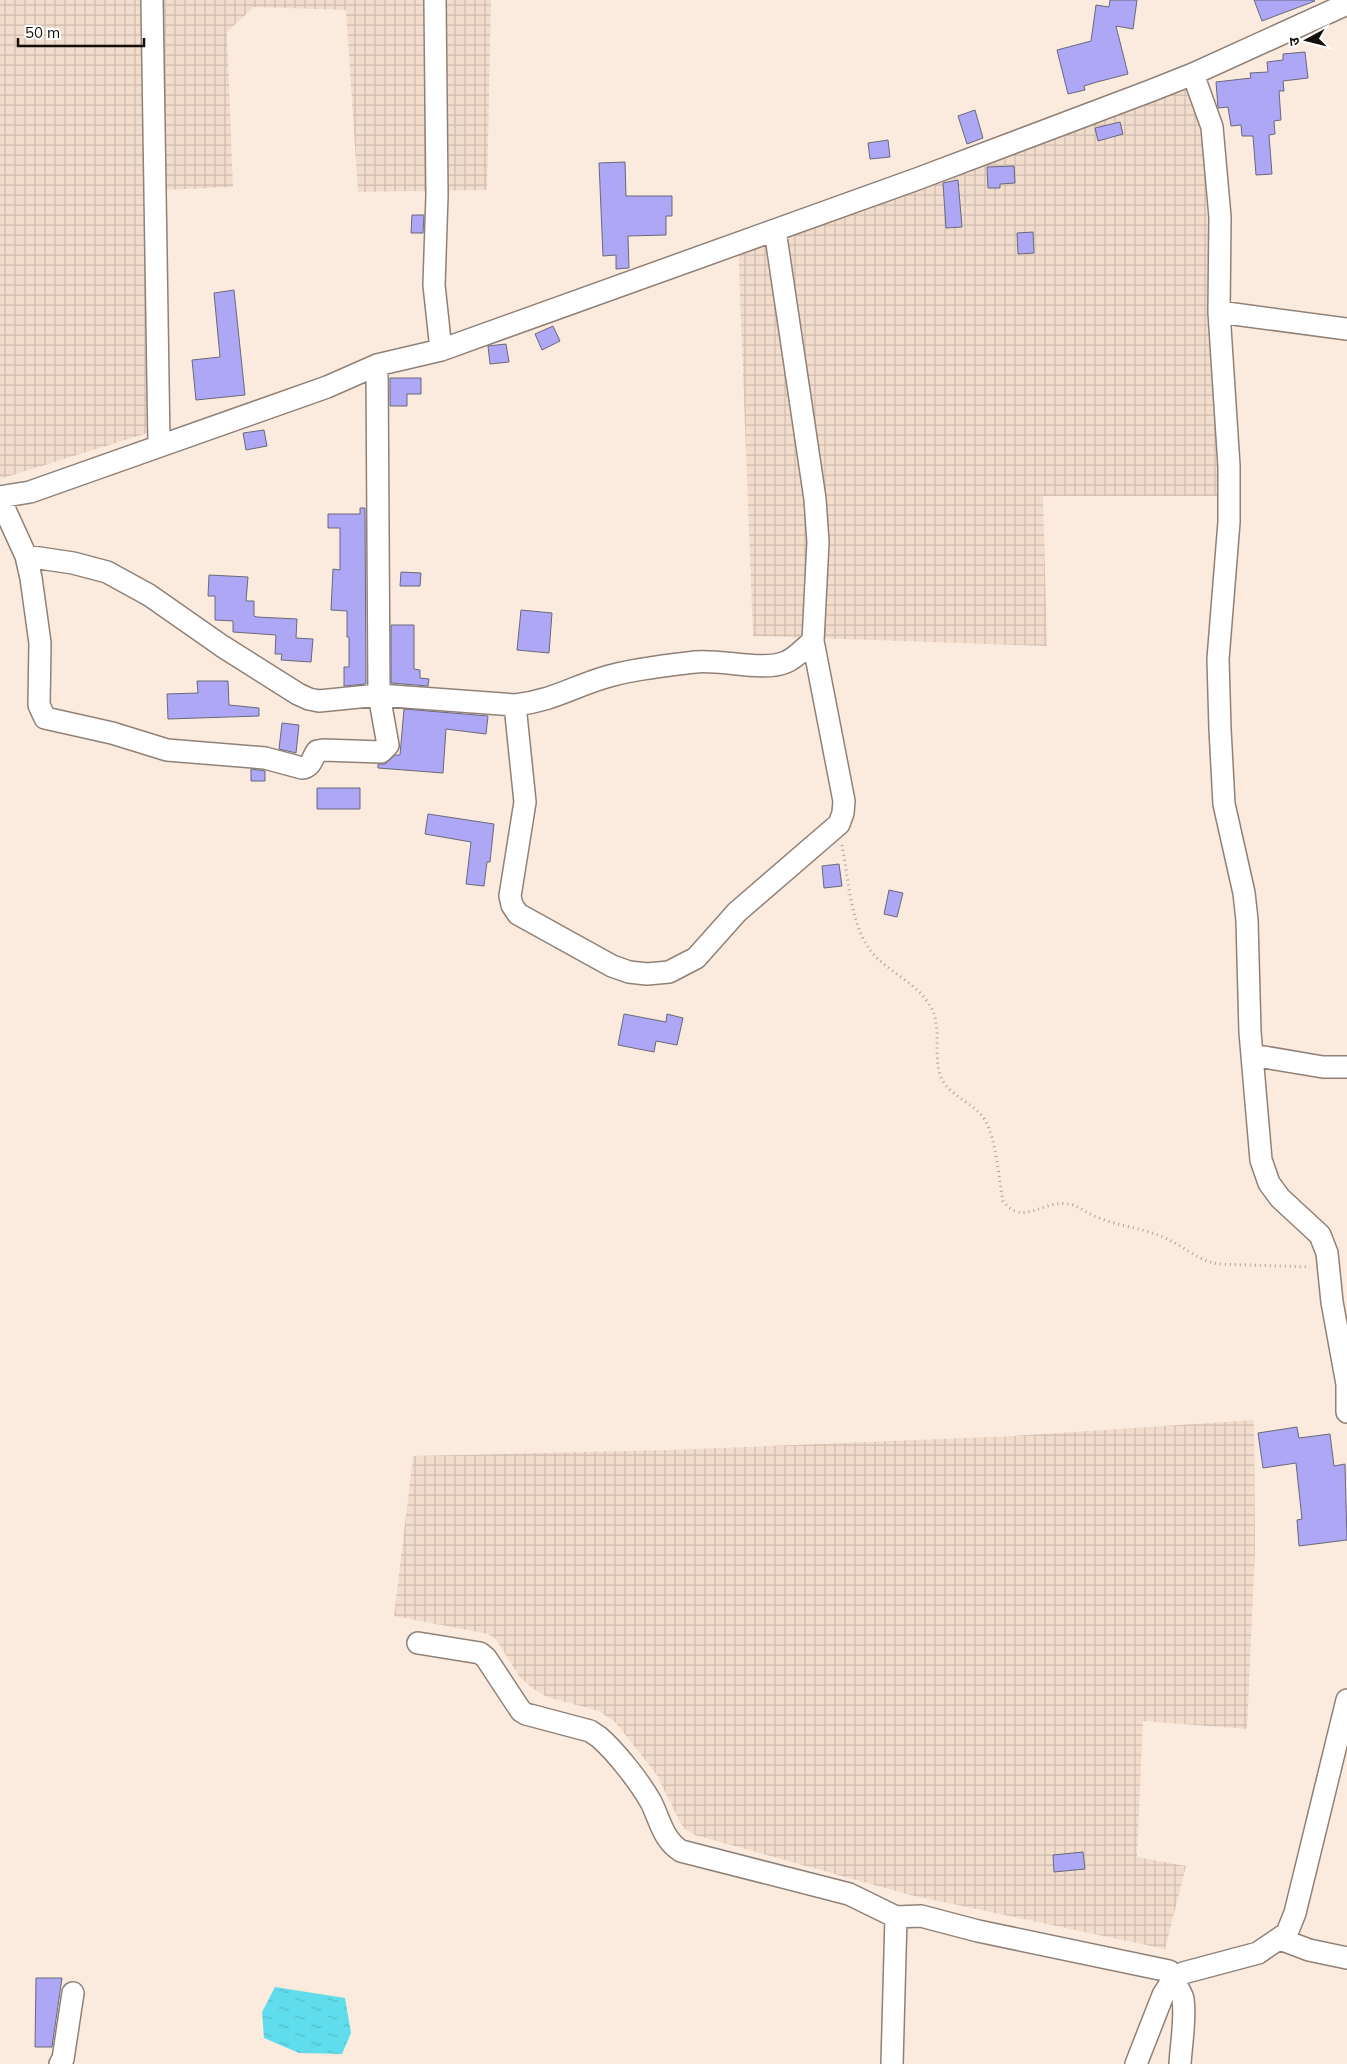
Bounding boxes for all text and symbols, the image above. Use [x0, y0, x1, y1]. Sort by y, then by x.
scale bar [18, 15, 144, 47]
north arrow [1282, 15, 1332, 65]
text: 50 m [25, 23, 60, 42]
text: उ [1285, 36, 1304, 47]

